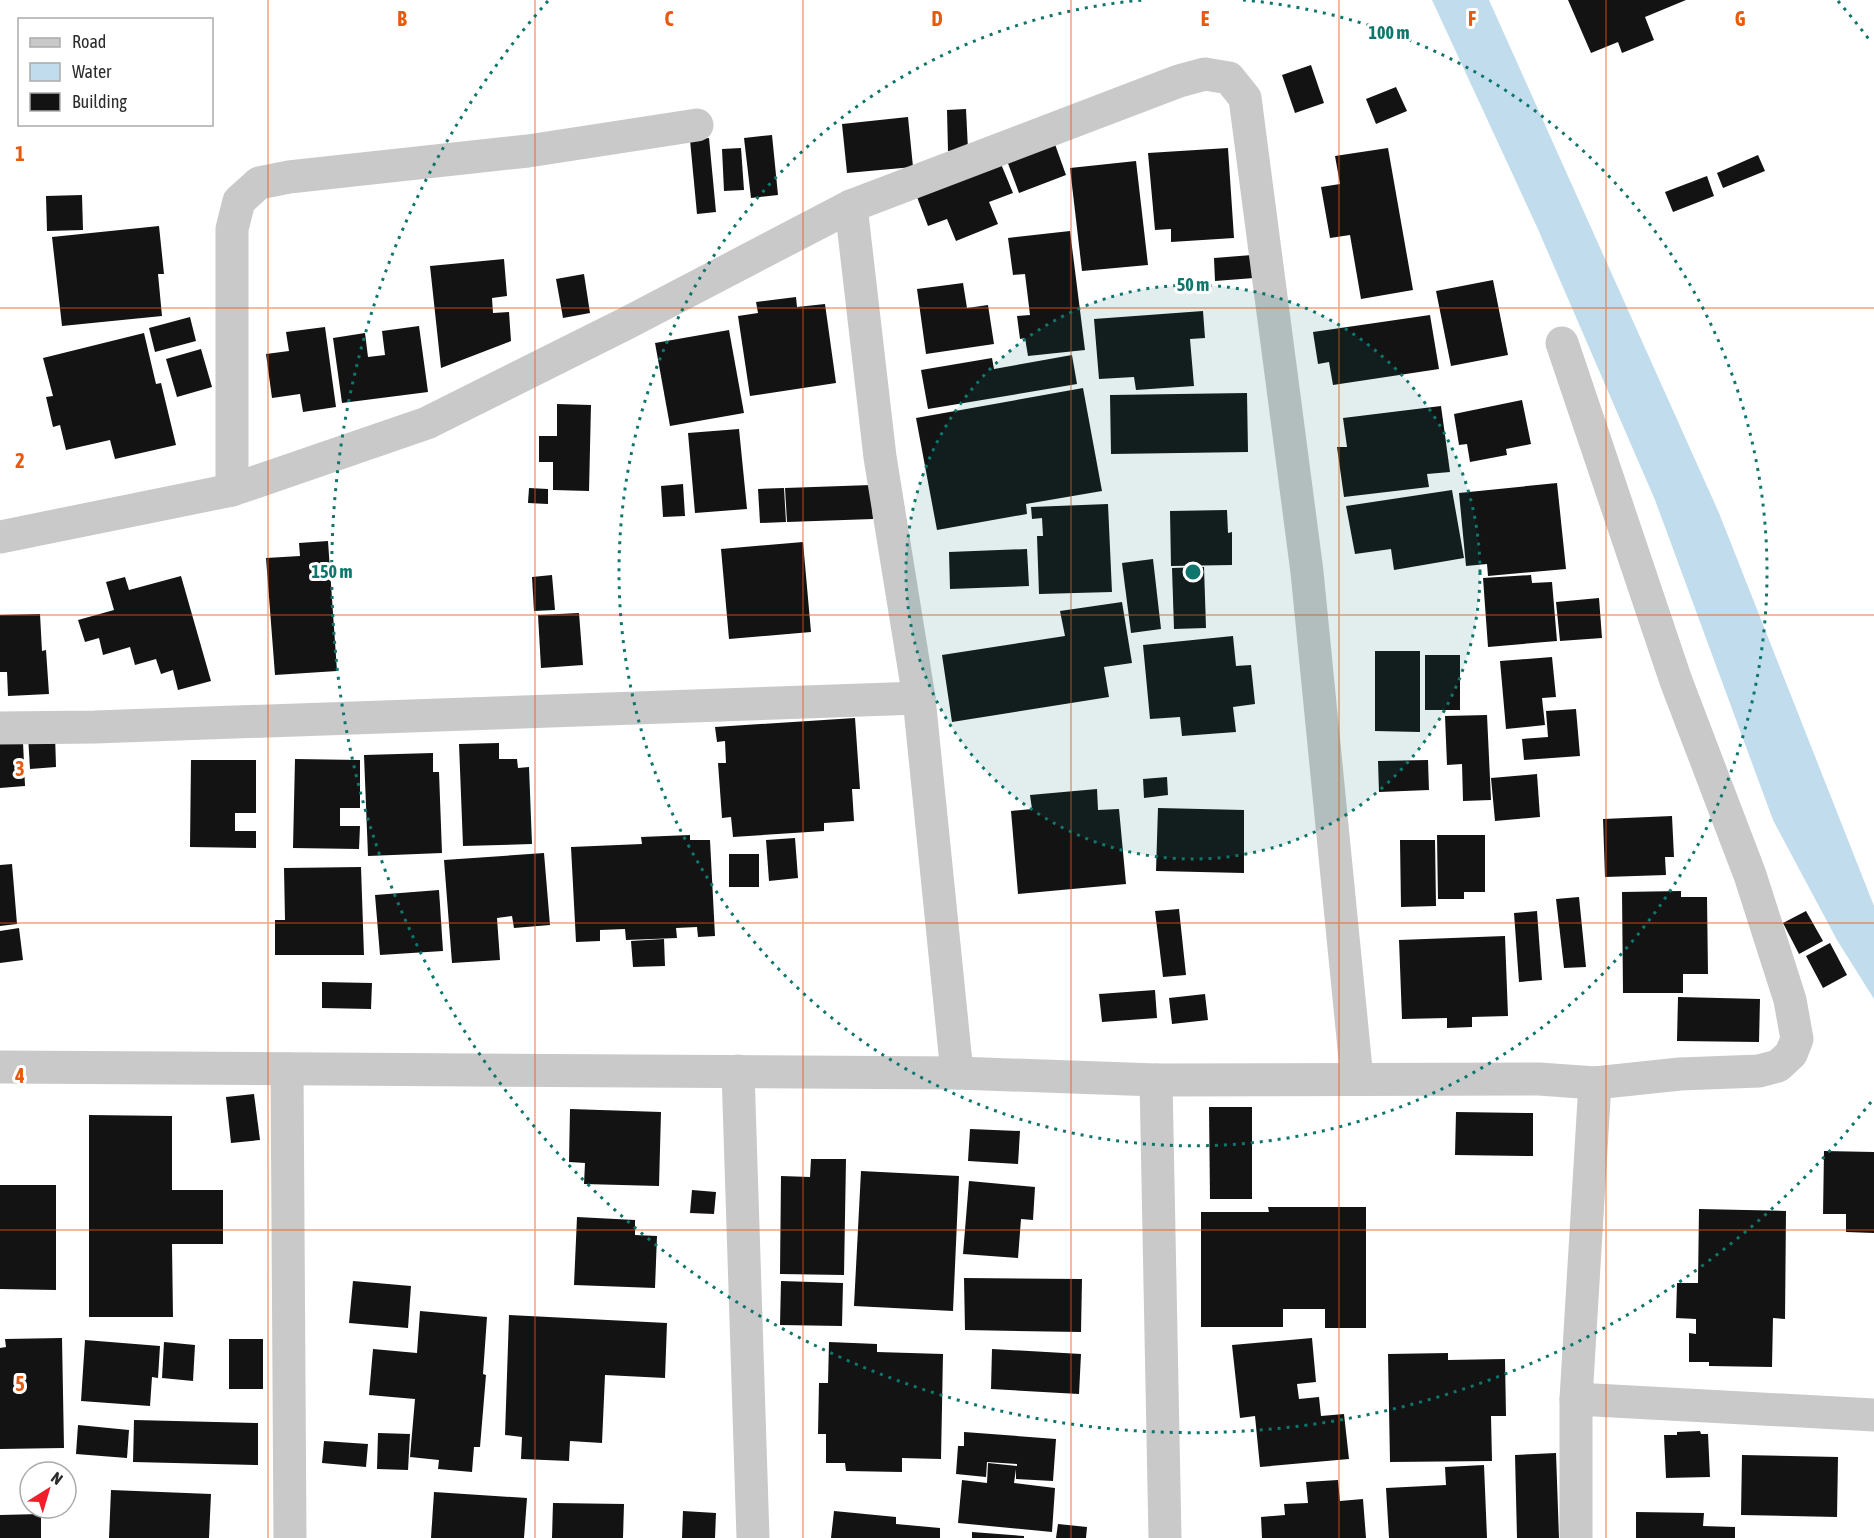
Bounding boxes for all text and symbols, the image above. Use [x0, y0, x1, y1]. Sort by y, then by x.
text: B [397, 7, 407, 30]
text: C [665, 7, 674, 30]
text: D [931, 7, 943, 30]
text: E [1201, 7, 1210, 30]
text: F [1468, 7, 1476, 30]
text: G [1735, 7, 1746, 30]
legend [18, 18, 213, 126]
text: 100 m [1369, 22, 1409, 43]
text: Road [72, 31, 106, 52]
text: Water [72, 61, 112, 82]
text: Building [72, 91, 127, 112]
text: 1 [15, 142, 25, 165]
text: 50 m [1177, 274, 1209, 295]
text: 2 [15, 449, 25, 472]
text: 150 m [312, 561, 352, 582]
centre of rings [1183, 562, 1203, 582]
text: 3 [15, 757, 25, 780]
text: 4 [14, 1064, 25, 1087]
text: 5 [15, 1372, 25, 1395]
north arrow [18, 1460, 78, 1520]
text: N [48, 1468, 66, 1488]

